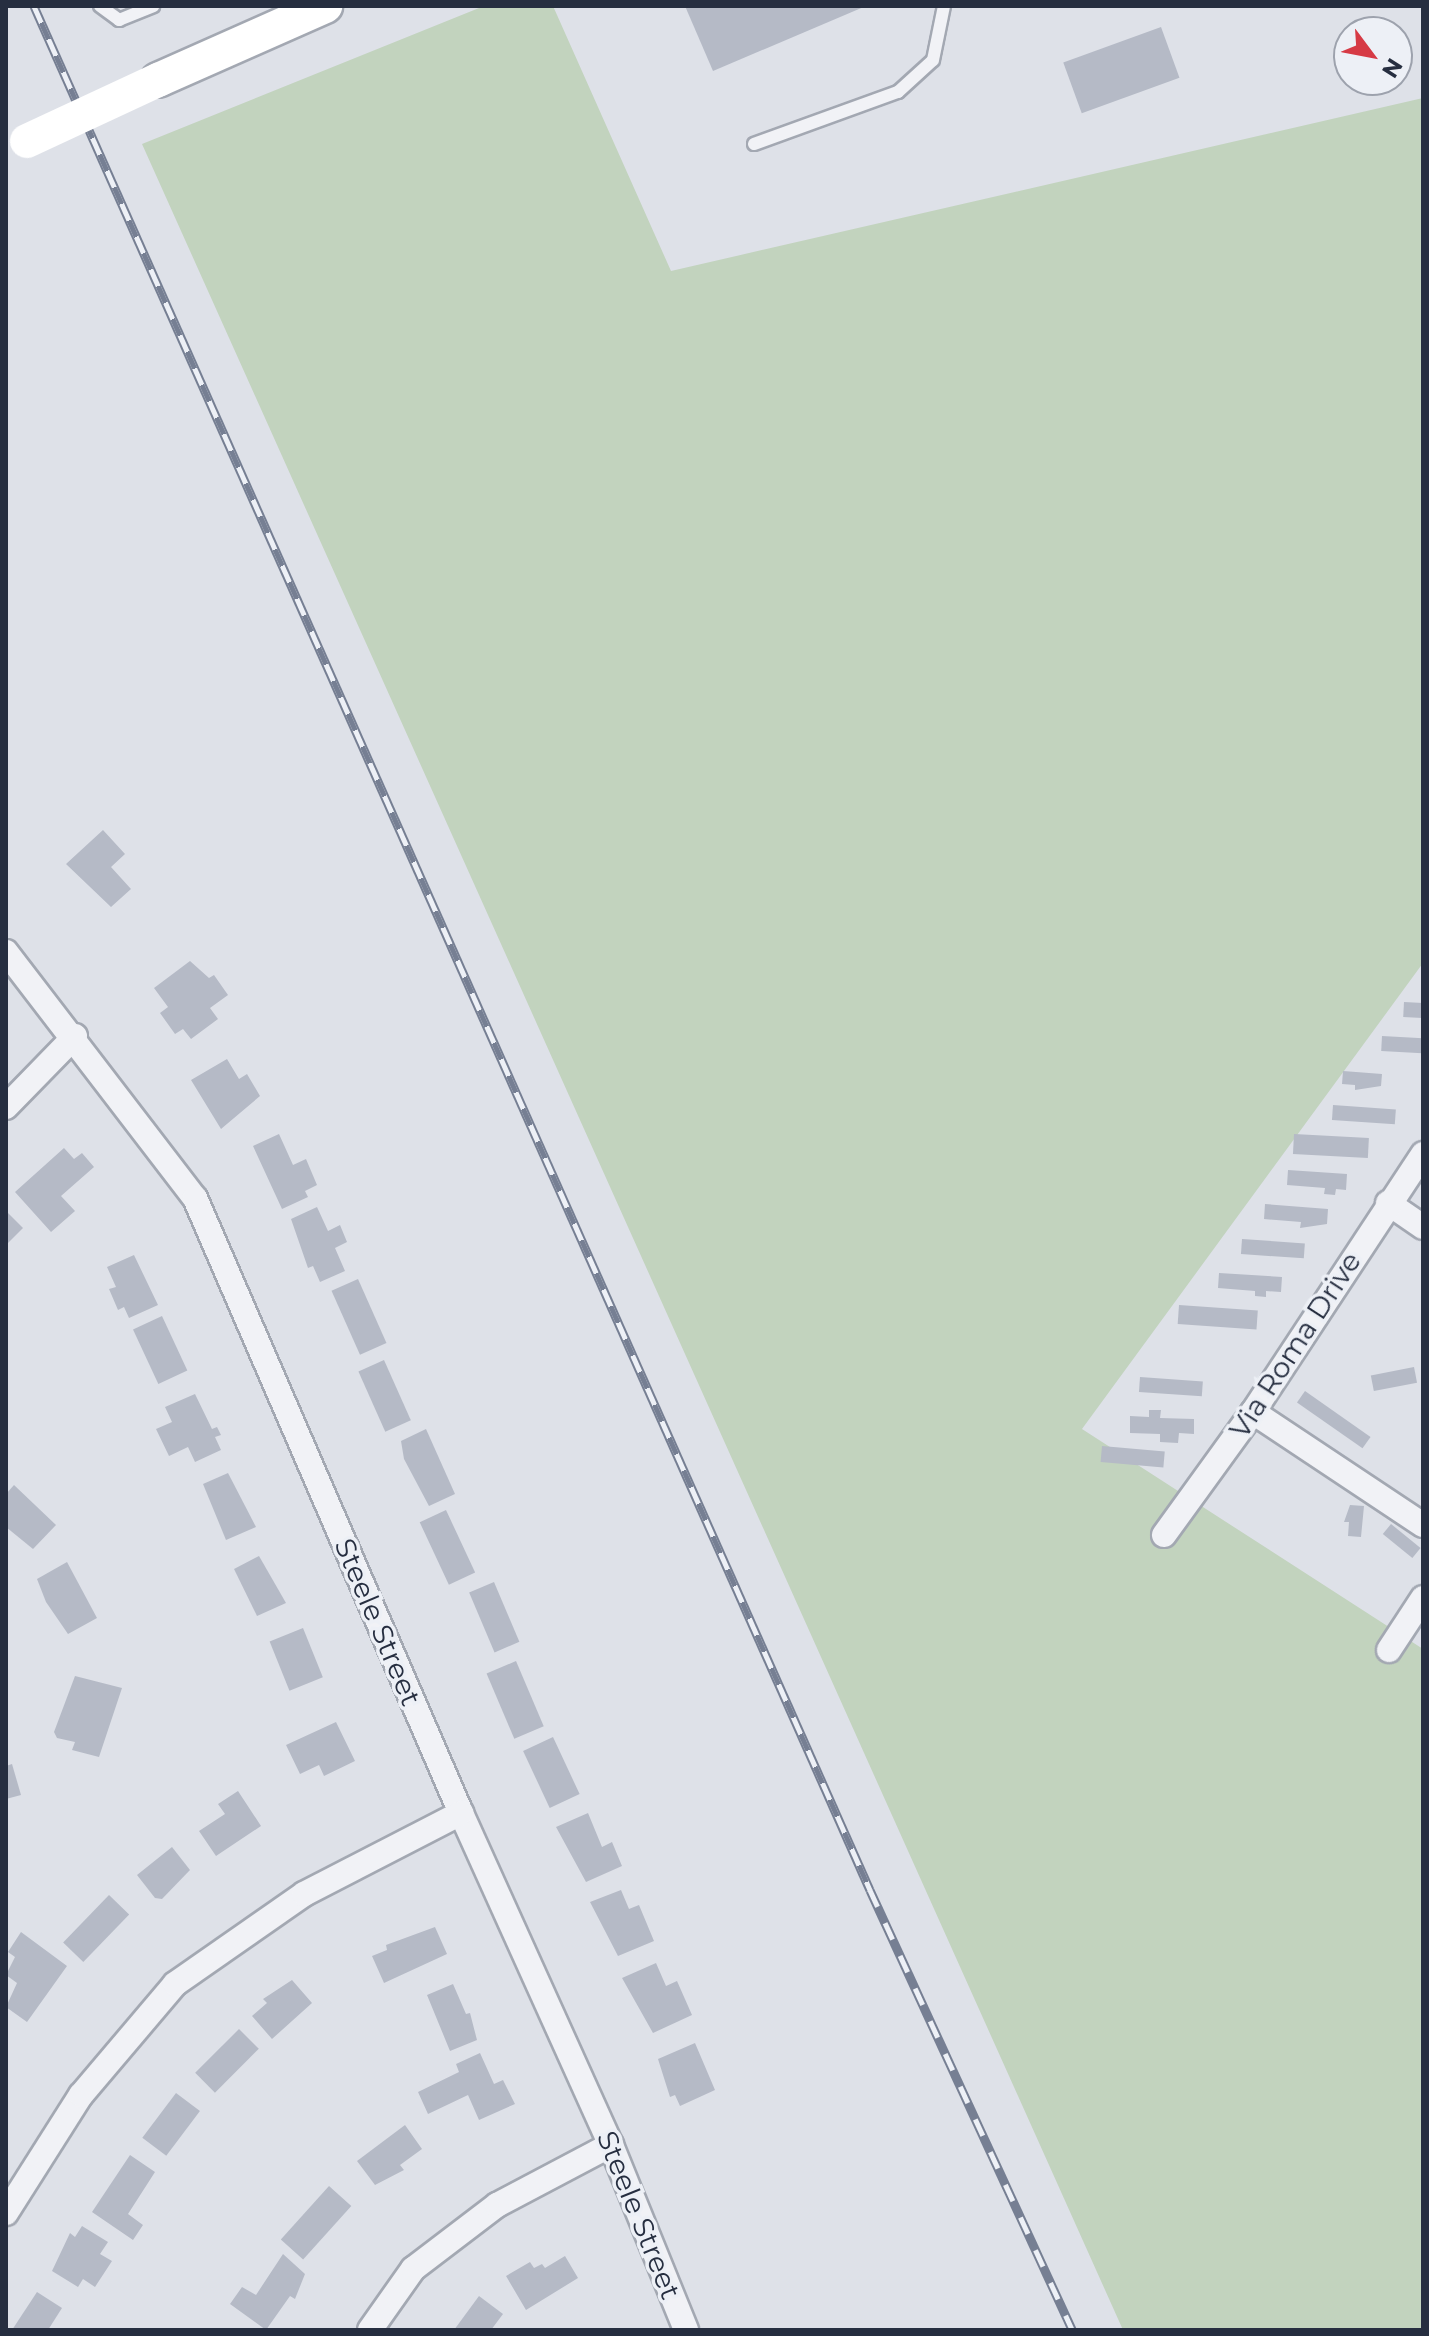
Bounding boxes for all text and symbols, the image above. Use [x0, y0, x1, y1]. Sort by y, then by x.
north arrow [1333, 16, 1413, 96]
text: N [1376, 53, 1408, 83]
street label: Via Roma Drive [1222, 1246, 1368, 1444]
street label: Steele Street [328, 1533, 428, 1711]
street label: Steele Street [590, 2126, 688, 2304]

